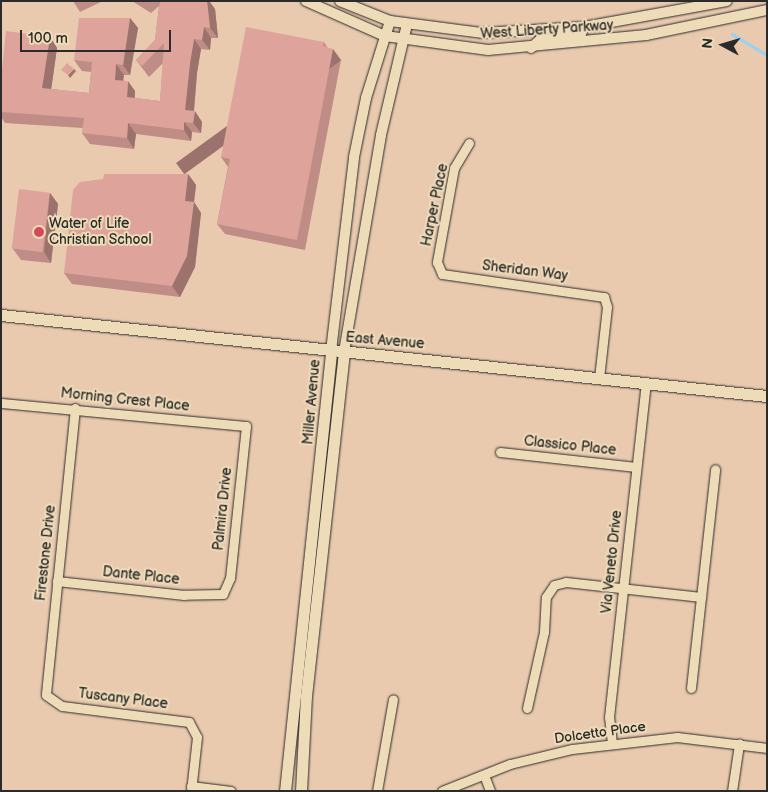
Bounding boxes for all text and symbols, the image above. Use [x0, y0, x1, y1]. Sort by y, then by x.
street label: West Liberty Parkway [480, 17, 614, 43]
scale bar [22, 20, 174, 52]
north arrow [698, 20, 748, 70]
text: 100 m [28, 29, 68, 48]
text: N [699, 37, 717, 50]
street label: Harper Place [418, 162, 452, 248]
place label: Water of Life Christian School [49, 216, 152, 248]
marker: Water of Life Christian School [33, 226, 45, 238]
street label: Sheridan Way [481, 257, 569, 285]
street label: East Avenue [345, 329, 425, 353]
street label: Miller Avenue [300, 359, 324, 445]
street label: Morning Crest Place [60, 385, 190, 415]
street label: Classico Place [523, 433, 617, 459]
street label: Palmira Drive [210, 467, 236, 551]
street label: Firestone Drive [33, 504, 59, 602]
street label: Via Veneto Drive [598, 509, 626, 615]
street label: Dante Place [102, 564, 180, 588]
street label: Tuscany Place [77, 685, 169, 713]
street label: Dolcetto Place [553, 718, 647, 748]

